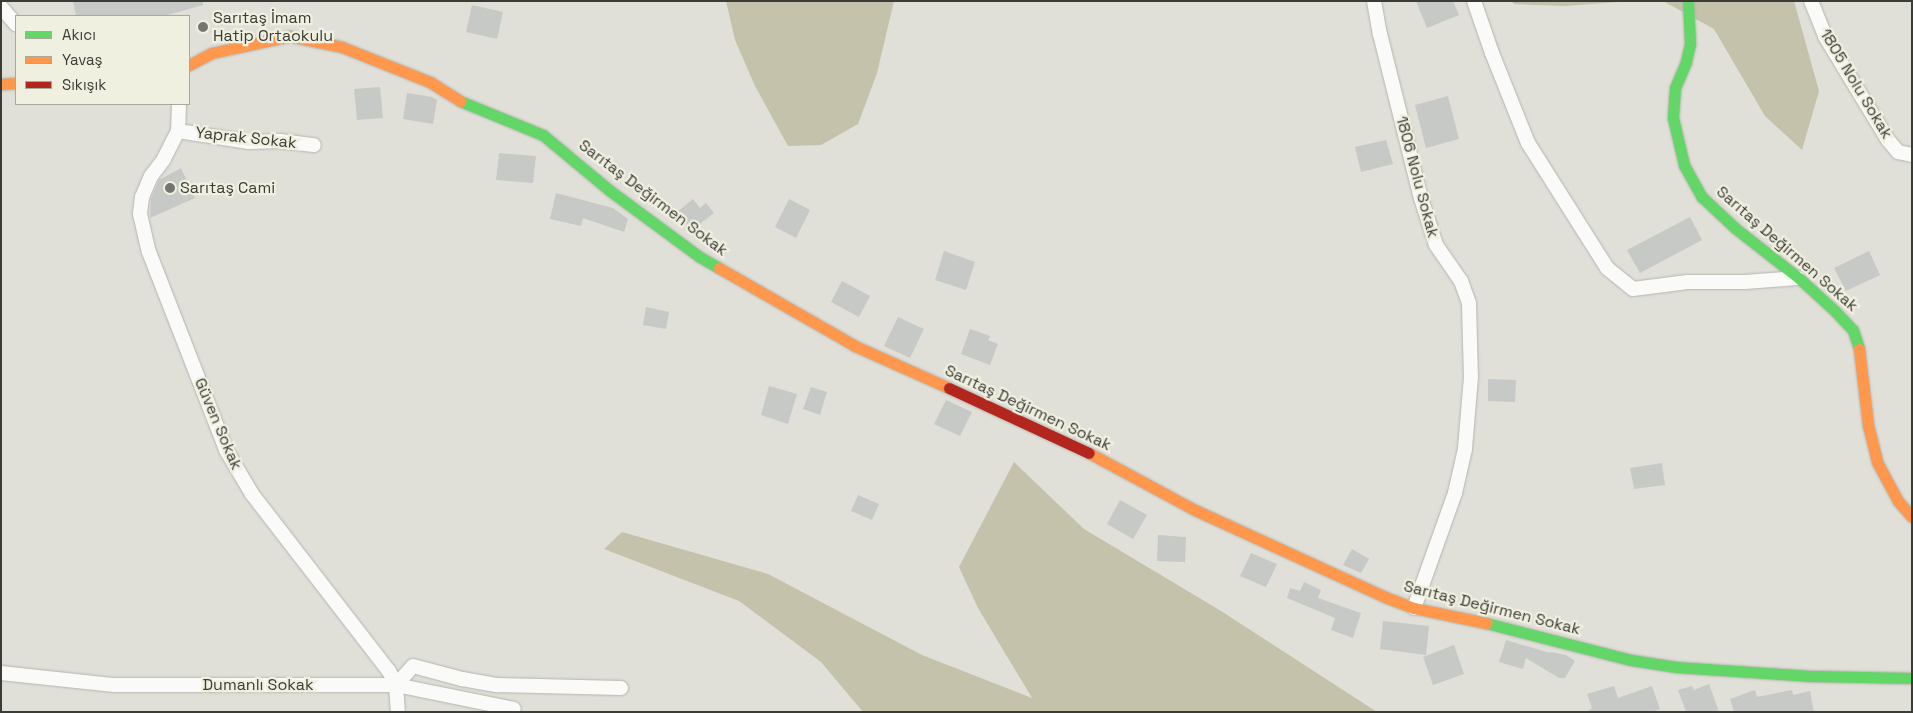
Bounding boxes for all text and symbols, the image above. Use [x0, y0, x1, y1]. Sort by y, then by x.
place label: Sarıtaş İmam Hatip Ortaokulu [213, 8, 333, 46]
legend [15, 15, 190, 105]
marker: Sarıtaş İmam Hatip Ortaokulu [197, 21, 209, 33]
text: Akıcı [62, 25, 96, 44]
street label: 1805 Nolu Sokak [1816, 26, 1896, 142]
text: Yavaş [62, 50, 102, 69]
text: Sıkışık [62, 75, 106, 94]
street label: 1806 Nolu Sokak [1392, 114, 1442, 240]
street label: Yaprak Sokak [194, 123, 298, 153]
street label: Sarıtaş Değirmen Sokak [575, 136, 731, 260]
place label: Sarıtaş Cami [180, 178, 275, 198]
marker: Sarıtaş Cami [164, 182, 176, 194]
street label: Sarıtaş Değirmen Sokak [1712, 182, 1862, 316]
street label: Sarıtaş Değirmen Sokak [942, 361, 1114, 455]
street label: Güven Sokak [190, 375, 246, 473]
street label: Sarıtaş Değirmen Sokak [1402, 577, 1582, 639]
street label: Dumanlı Sokak [202, 675, 314, 695]

